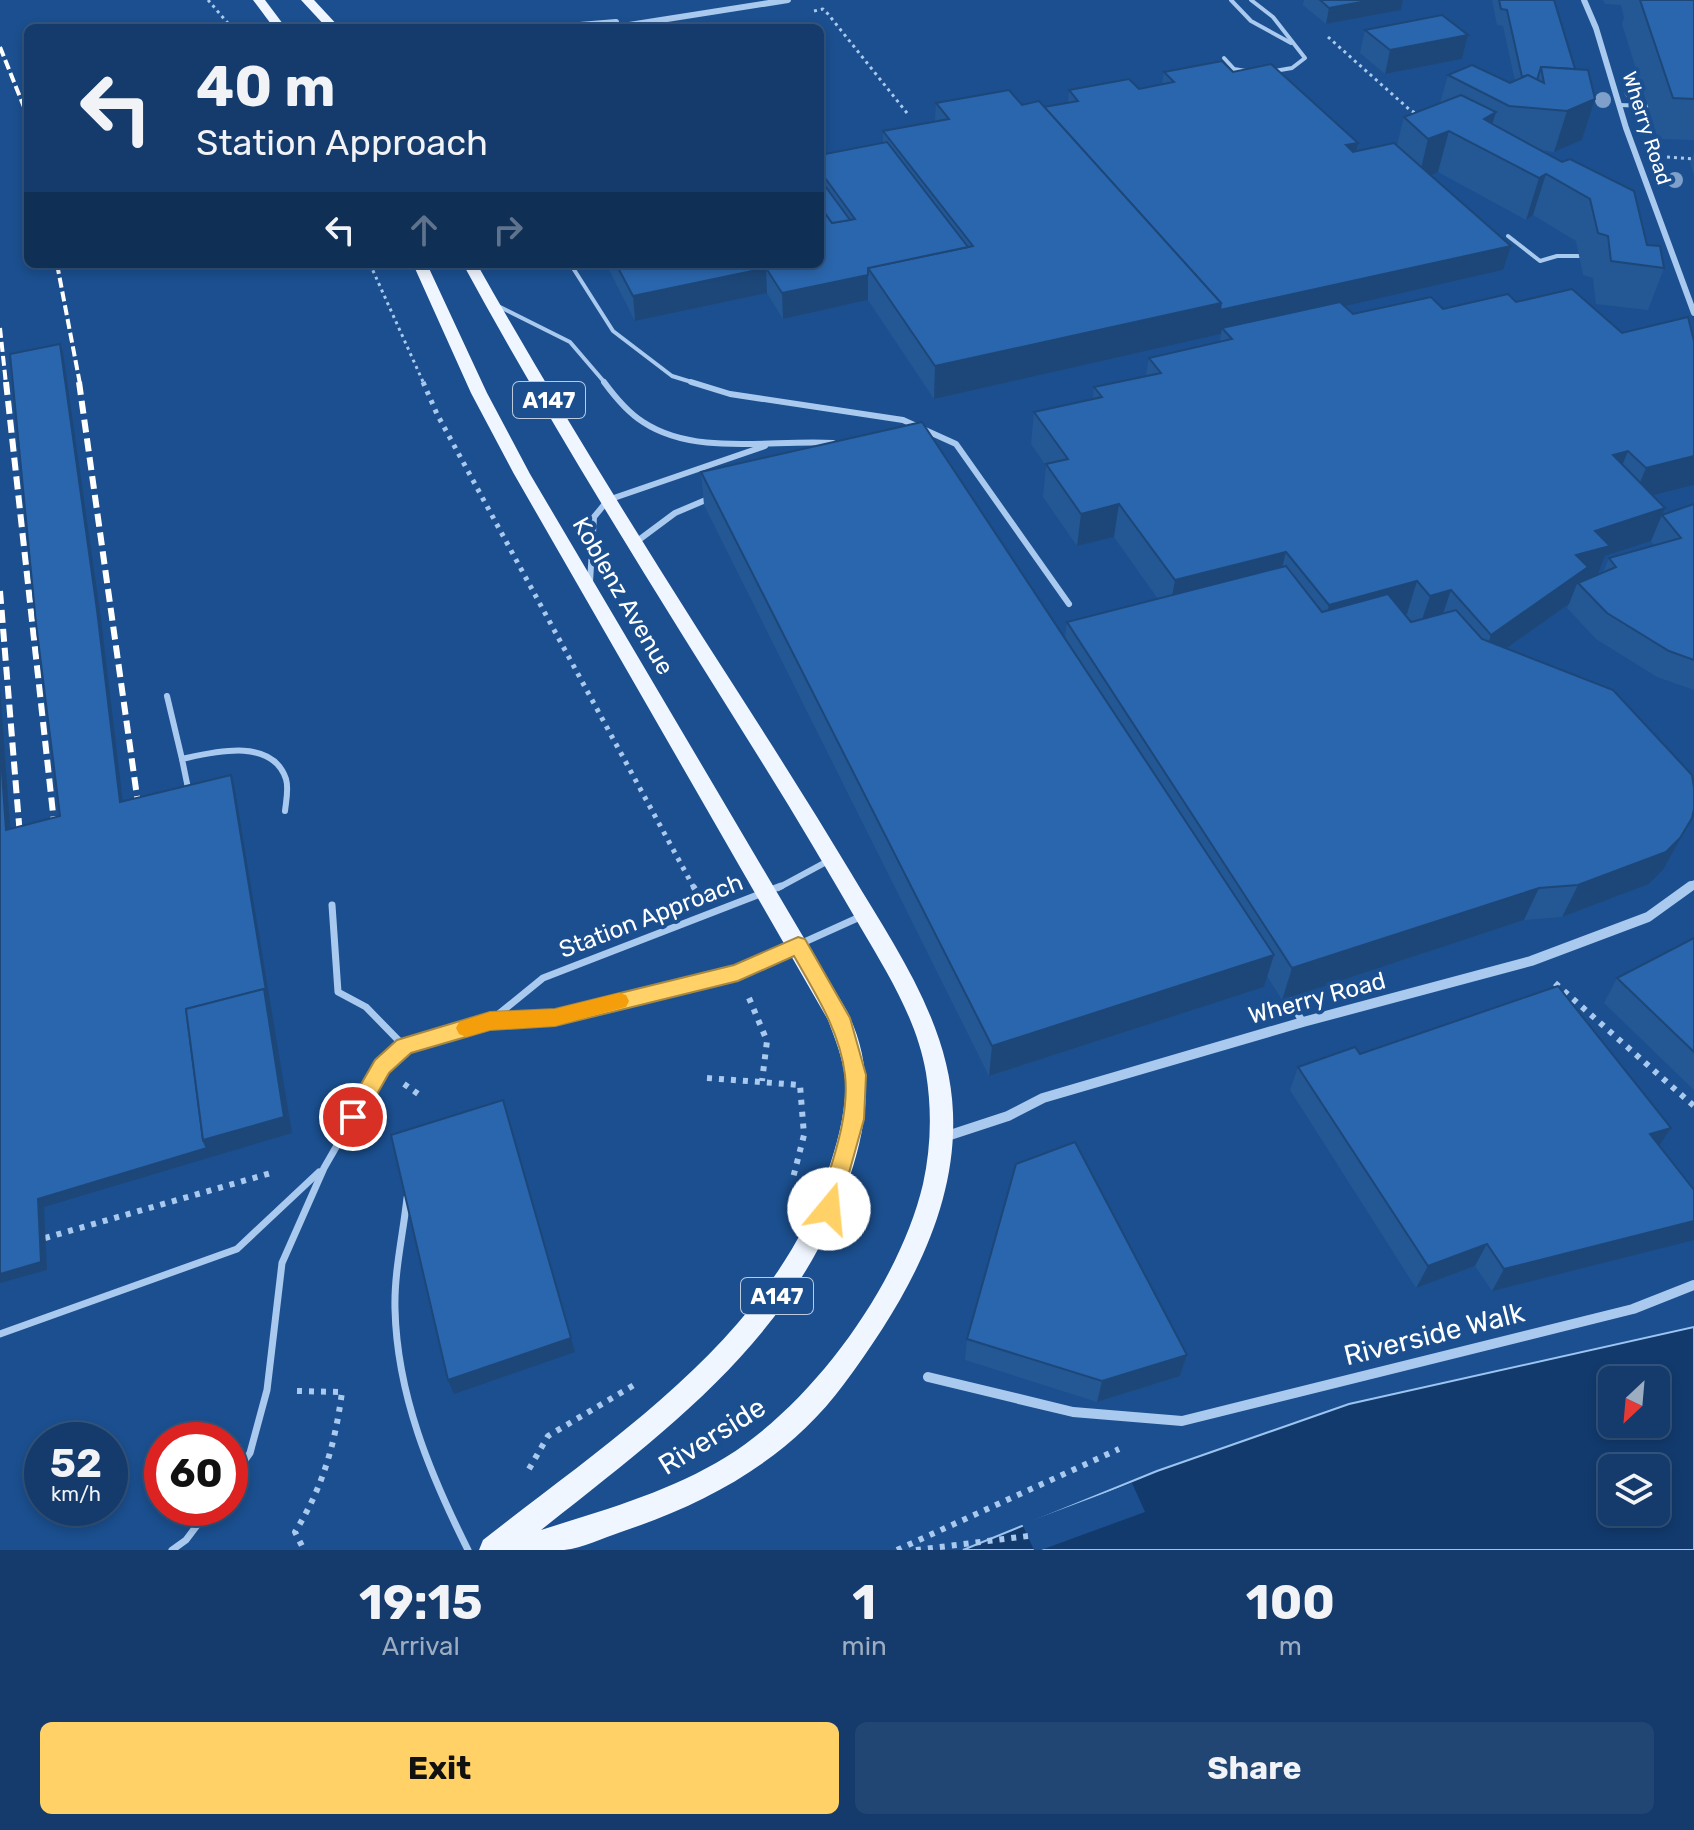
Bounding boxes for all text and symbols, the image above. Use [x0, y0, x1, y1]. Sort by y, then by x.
text: 40 m [196, 54, 336, 120]
icon: left [64, 56, 168, 160]
street label: Wherry Road [1617, 68, 1677, 188]
text: Station Approach [196, 121, 488, 164]
icon: left [318, 208, 362, 252]
icon: ahead [402, 208, 446, 252]
icon: right [486, 208, 530, 252]
road number: A147 [513, 382, 585, 418]
street label: Koblenz Avenue [567, 512, 679, 680]
street label: Station Approach [555, 868, 747, 964]
street label: Wherry Road [1245, 966, 1389, 1030]
pin [319, 1083, 387, 1151]
icon: arrive [331, 1095, 375, 1139]
position arrow [787, 1167, 871, 1251]
road number: A147 [741, 1278, 813, 1314]
street label: Riverside Walk [1340, 1296, 1528, 1372]
north arrow [1598, 1366, 1670, 1438]
map controls [1598, 1366, 1670, 1526]
street label: Riverside [652, 1390, 772, 1482]
speed limit sign: 60 [144, 1422, 248, 1526]
text: 52 [50, 1440, 102, 1487]
button: layers [1598, 1454, 1670, 1526]
text: km/h [51, 1482, 101, 1506]
text: 19:15 [359, 1574, 483, 1631]
text: 1 [852, 1574, 876, 1631]
text: 100 [1246, 1574, 1335, 1631]
text: Arrival [382, 1631, 460, 1662]
text: min [842, 1631, 887, 1662]
text: m [1279, 1631, 1302, 1662]
button: Exit [40, 1722, 839, 1814]
button: Share [855, 1722, 1654, 1814]

